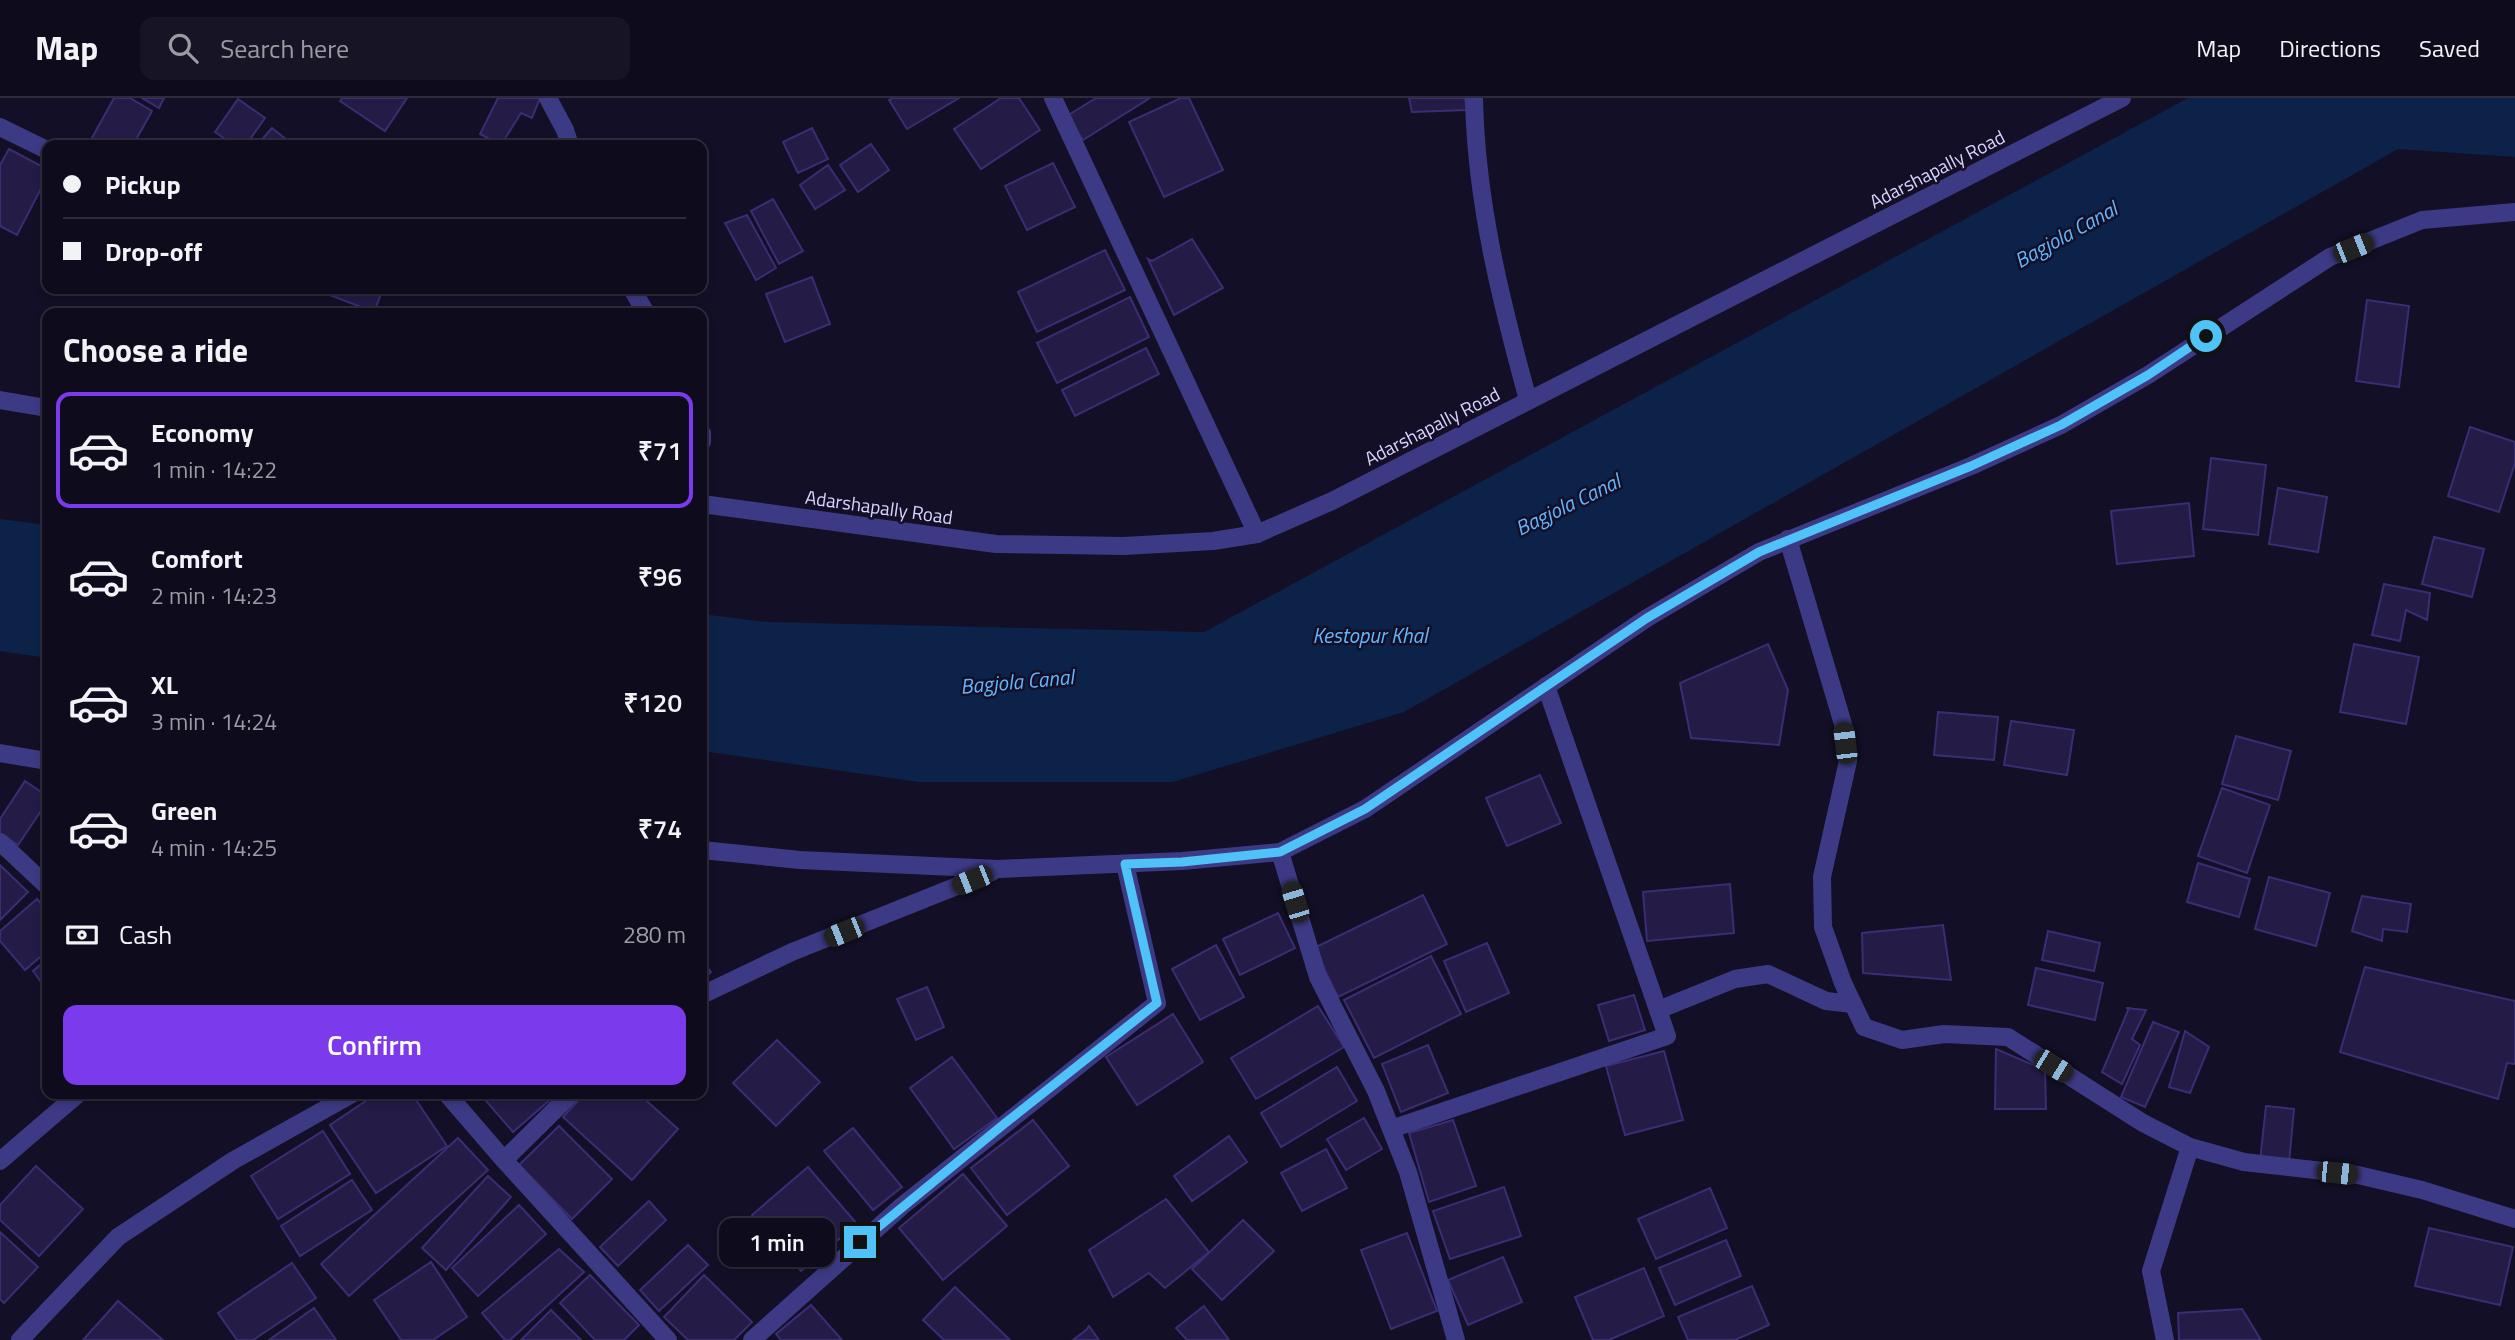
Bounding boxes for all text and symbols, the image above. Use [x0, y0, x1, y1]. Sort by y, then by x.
search box [140, 17, 630, 80]
text: Map [35, 23, 98, 73]
icon: search [164, 29, 202, 67]
text: Search here [220, 29, 349, 68]
text: Map [2196, 30, 2241, 66]
text: Directions [2279, 30, 2381, 66]
text: Saved [2419, 30, 2480, 66]
street label: Adarshapally Road [1864, 122, 2010, 215]
text: Pickup [105, 165, 181, 204]
water label: Bagjola Canal [2008, 191, 2125, 276]
car [2330, 230, 2377, 266]
text: Drop-off [105, 232, 202, 271]
route start [2190, 320, 2222, 352]
text: Choose a ride [63, 326, 248, 374]
street label: Adarshapally Road [1359, 379, 1505, 472]
text: Economy [151, 413, 253, 452]
icon: car [67, 419, 130, 482]
text: ₹71 [638, 431, 682, 470]
text: 1 min · 14:22 [151, 452, 277, 487]
water label: Bagjola Canal [1510, 464, 1628, 543]
street label: Adarshapally Road [803, 482, 955, 531]
text: Comfort [151, 539, 243, 578]
icon: car [67, 545, 130, 608]
text: ₹96 [638, 557, 682, 596]
text: 2 min · 14:23 [151, 578, 277, 613]
water label: Kestopur Khal [1313, 619, 1430, 651]
water label: Bagjola Canal [959, 660, 1077, 702]
text: XL [151, 665, 178, 704]
icon: car [67, 671, 130, 734]
text: ₹120 [623, 683, 682, 722]
text: 3 min · 14:24 [151, 704, 277, 739]
car [1833, 721, 1858, 765]
text: Green [151, 791, 217, 830]
icon: car [67, 797, 130, 860]
text: ₹74 [638, 809, 682, 848]
text: 4 min · 14:25 [151, 830, 277, 865]
car [949, 862, 996, 898]
car [1279, 879, 1312, 925]
car [821, 914, 868, 950]
text: Cash [119, 915, 172, 954]
icon: cash [63, 916, 101, 954]
text: 280 m [623, 917, 686, 952]
button: Confirm [63, 1005, 686, 1085]
car [2030, 1046, 2077, 1086]
car [2316, 1160, 2359, 1186]
callout: 1 min [720, 1218, 836, 1266]
text: 1 min [749, 1225, 805, 1260]
route end [844, 1226, 876, 1258]

